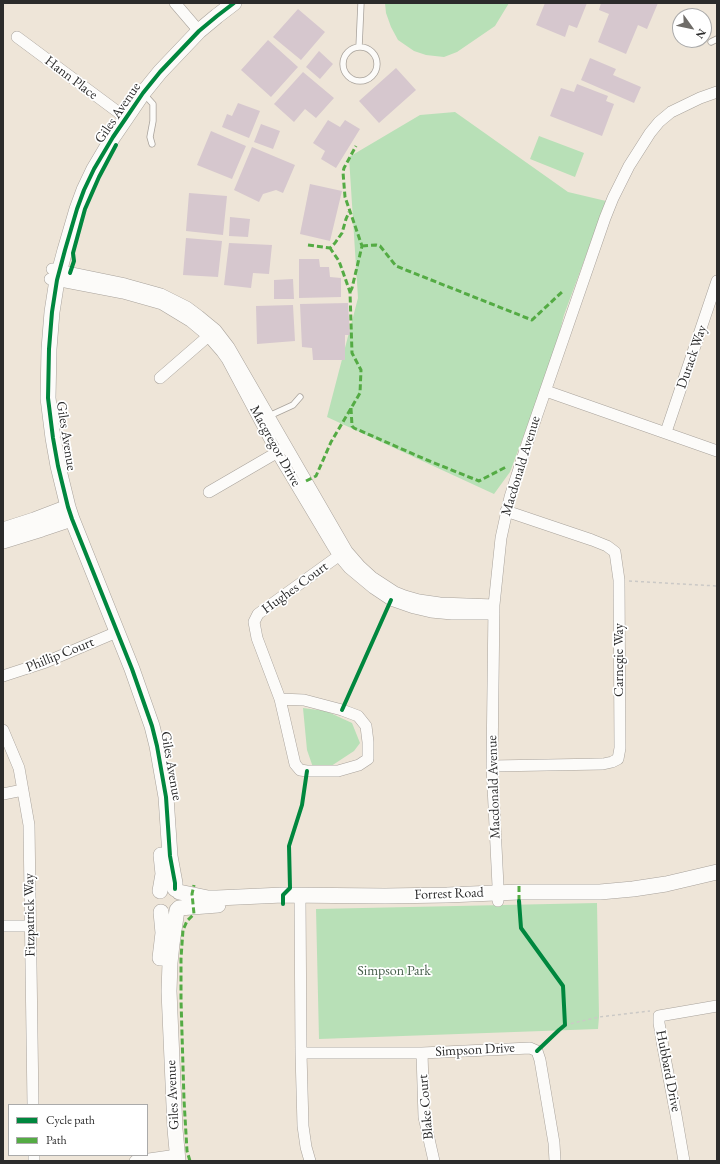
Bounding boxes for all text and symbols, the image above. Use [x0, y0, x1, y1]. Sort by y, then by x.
north arrow [672, 8, 712, 48]
text: N [693, 26, 710, 42]
street label: Hann Place [41, 53, 101, 103]
street label: Giles Avenue [91, 79, 145, 147]
street label: Durack Way [673, 323, 711, 391]
street label: Giles Avenue [52, 400, 80, 472]
street label: Macgregor Drive [246, 402, 304, 490]
street label: Macdonald Avenue [498, 414, 544, 518]
street label: Hughes Court [258, 558, 332, 618]
street label: Carnegie Way [611, 623, 627, 697]
street label: Phillip Court [24, 634, 96, 676]
street label: Giles Avenue [157, 730, 185, 802]
street label: Macdonald Avenue [484, 735, 504, 839]
street label: Fitzpatrick Way [21, 873, 39, 957]
street label: Forrest Road [414, 884, 484, 904]
park label: Simpson Park [357, 963, 431, 979]
street label: Hubbard Drive [652, 1029, 684, 1113]
street label: Simpson Drive [435, 1040, 515, 1060]
street label: Giles Avenue [163, 1060, 183, 1130]
street label: Blake Court [415, 1074, 437, 1140]
legend [8, 1104, 148, 1156]
text: Cycle path [46, 1112, 95, 1128]
text: Path [46, 1132, 67, 1148]

